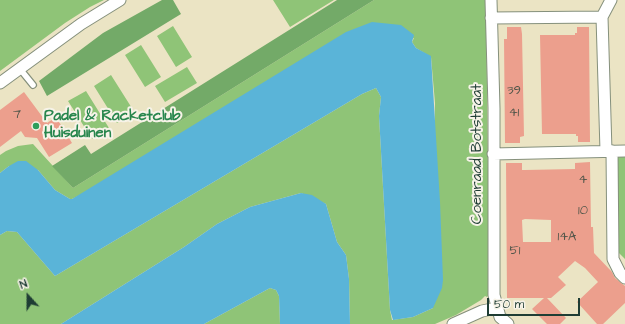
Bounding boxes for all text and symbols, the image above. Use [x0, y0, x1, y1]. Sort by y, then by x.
house number: 39 [507, 83, 521, 99]
street label: Coenraad Botstraat [469, 84, 487, 224]
house number: 41 [509, 105, 519, 121]
house number: 7 [13, 107, 21, 123]
place label: Padel & Racketclub Huisduinen [44, 108, 181, 143]
marker: Padel & Racketclub Huisduinen [31, 121, 41, 131]
house number: 4 [579, 172, 587, 188]
house number: 10 [578, 203, 588, 219]
house number: 14A [558, 229, 576, 245]
house number: 51 [510, 243, 520, 259]
north arrow [8, 276, 48, 316]
text: N [18, 276, 29, 293]
scale bar [489, 290, 582, 316]
text: 50 m [494, 296, 524, 313]

